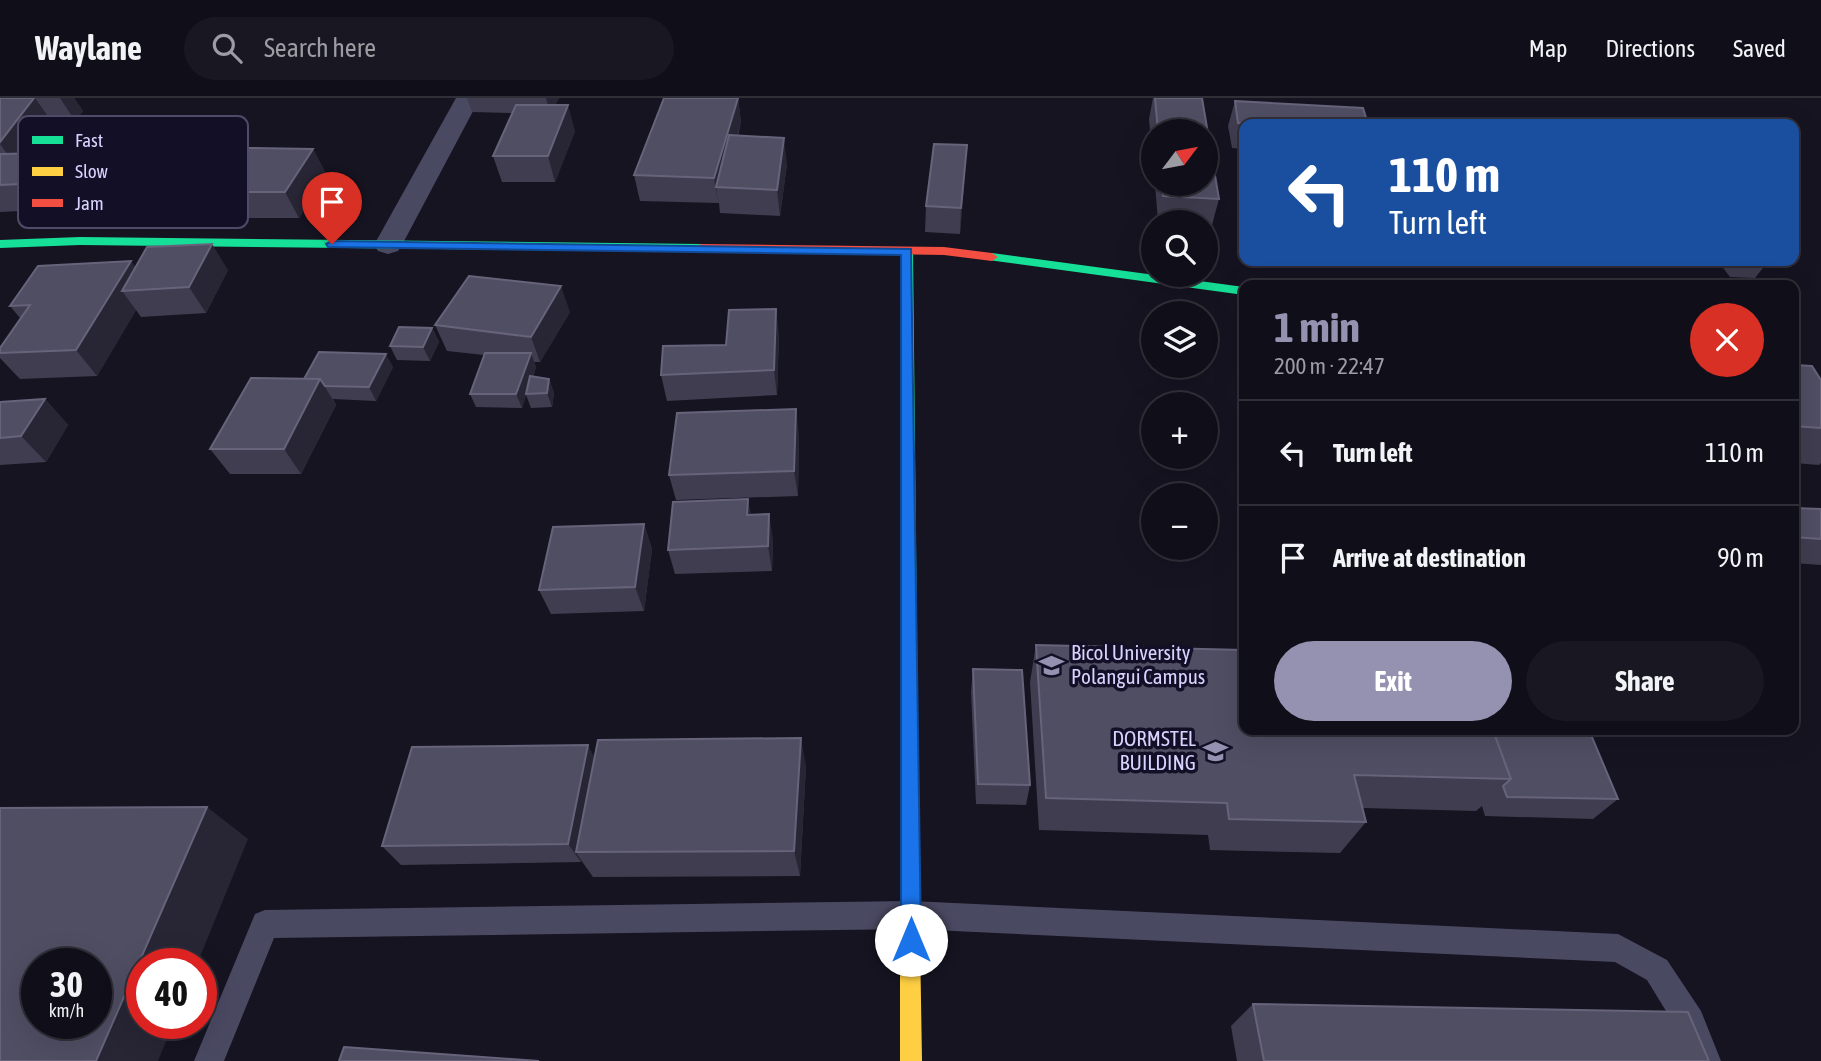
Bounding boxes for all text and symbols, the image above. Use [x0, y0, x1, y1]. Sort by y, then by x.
search box [184, 17, 674, 80]
text: Waylane [35, 29, 142, 67]
icon: search [208, 29, 246, 67]
text: Search here [264, 33, 376, 63]
text: Map [1529, 35, 1567, 62]
text: Directions [1605, 35, 1695, 62]
text: Saved [1733, 35, 1786, 62]
legend [18, 116, 248, 228]
north arrow [1141, 119, 1218, 196]
map controls [1141, 119, 1218, 560]
text: Fast [75, 129, 103, 151]
text: 110 m [1389, 146, 1500, 202]
icon: left [1274, 147, 1365, 238]
text: Slow [75, 160, 109, 182]
pin [302, 172, 362, 244]
icon: arrive [313, 183, 351, 221]
text: Jam [75, 192, 104, 214]
text: Turn left [1389, 204, 1487, 241]
button: search [1141, 210, 1218, 287]
button: layers [1141, 301, 1218, 378]
text: 1 min [1274, 303, 1360, 351]
button: close [1690, 303, 1764, 377]
text: 200 m · 22:47 [1274, 353, 1385, 379]
button: + [1141, 392, 1218, 469]
icon: left [1274, 434, 1312, 472]
text: Turn left [1333, 438, 1413, 468]
text: 110 m [1705, 438, 1764, 468]
button: − [1141, 483, 1218, 560]
icon: arrive [1274, 539, 1312, 577]
text: Arrive at destination [1333, 543, 1526, 573]
text: 90 m [1717, 543, 1764, 573]
place label: Bicol University Polangui Campus [1071, 640, 1205, 688]
button: Exit [1274, 641, 1512, 721]
button: Share [1526, 641, 1764, 721]
school or university icon: Bicol University Polangui Campus [1037, 651, 1065, 679]
place label: DORMSTEL BUILDING [1112, 726, 1196, 774]
school or university icon: DORMSTEL BUILDING [1202, 737, 1230, 765]
position arrow [874, 903, 948, 977]
speed limit sign: 40 [126, 948, 217, 1039]
text: 30 [50, 964, 83, 1004]
text: km/h [49, 1000, 84, 1021]

